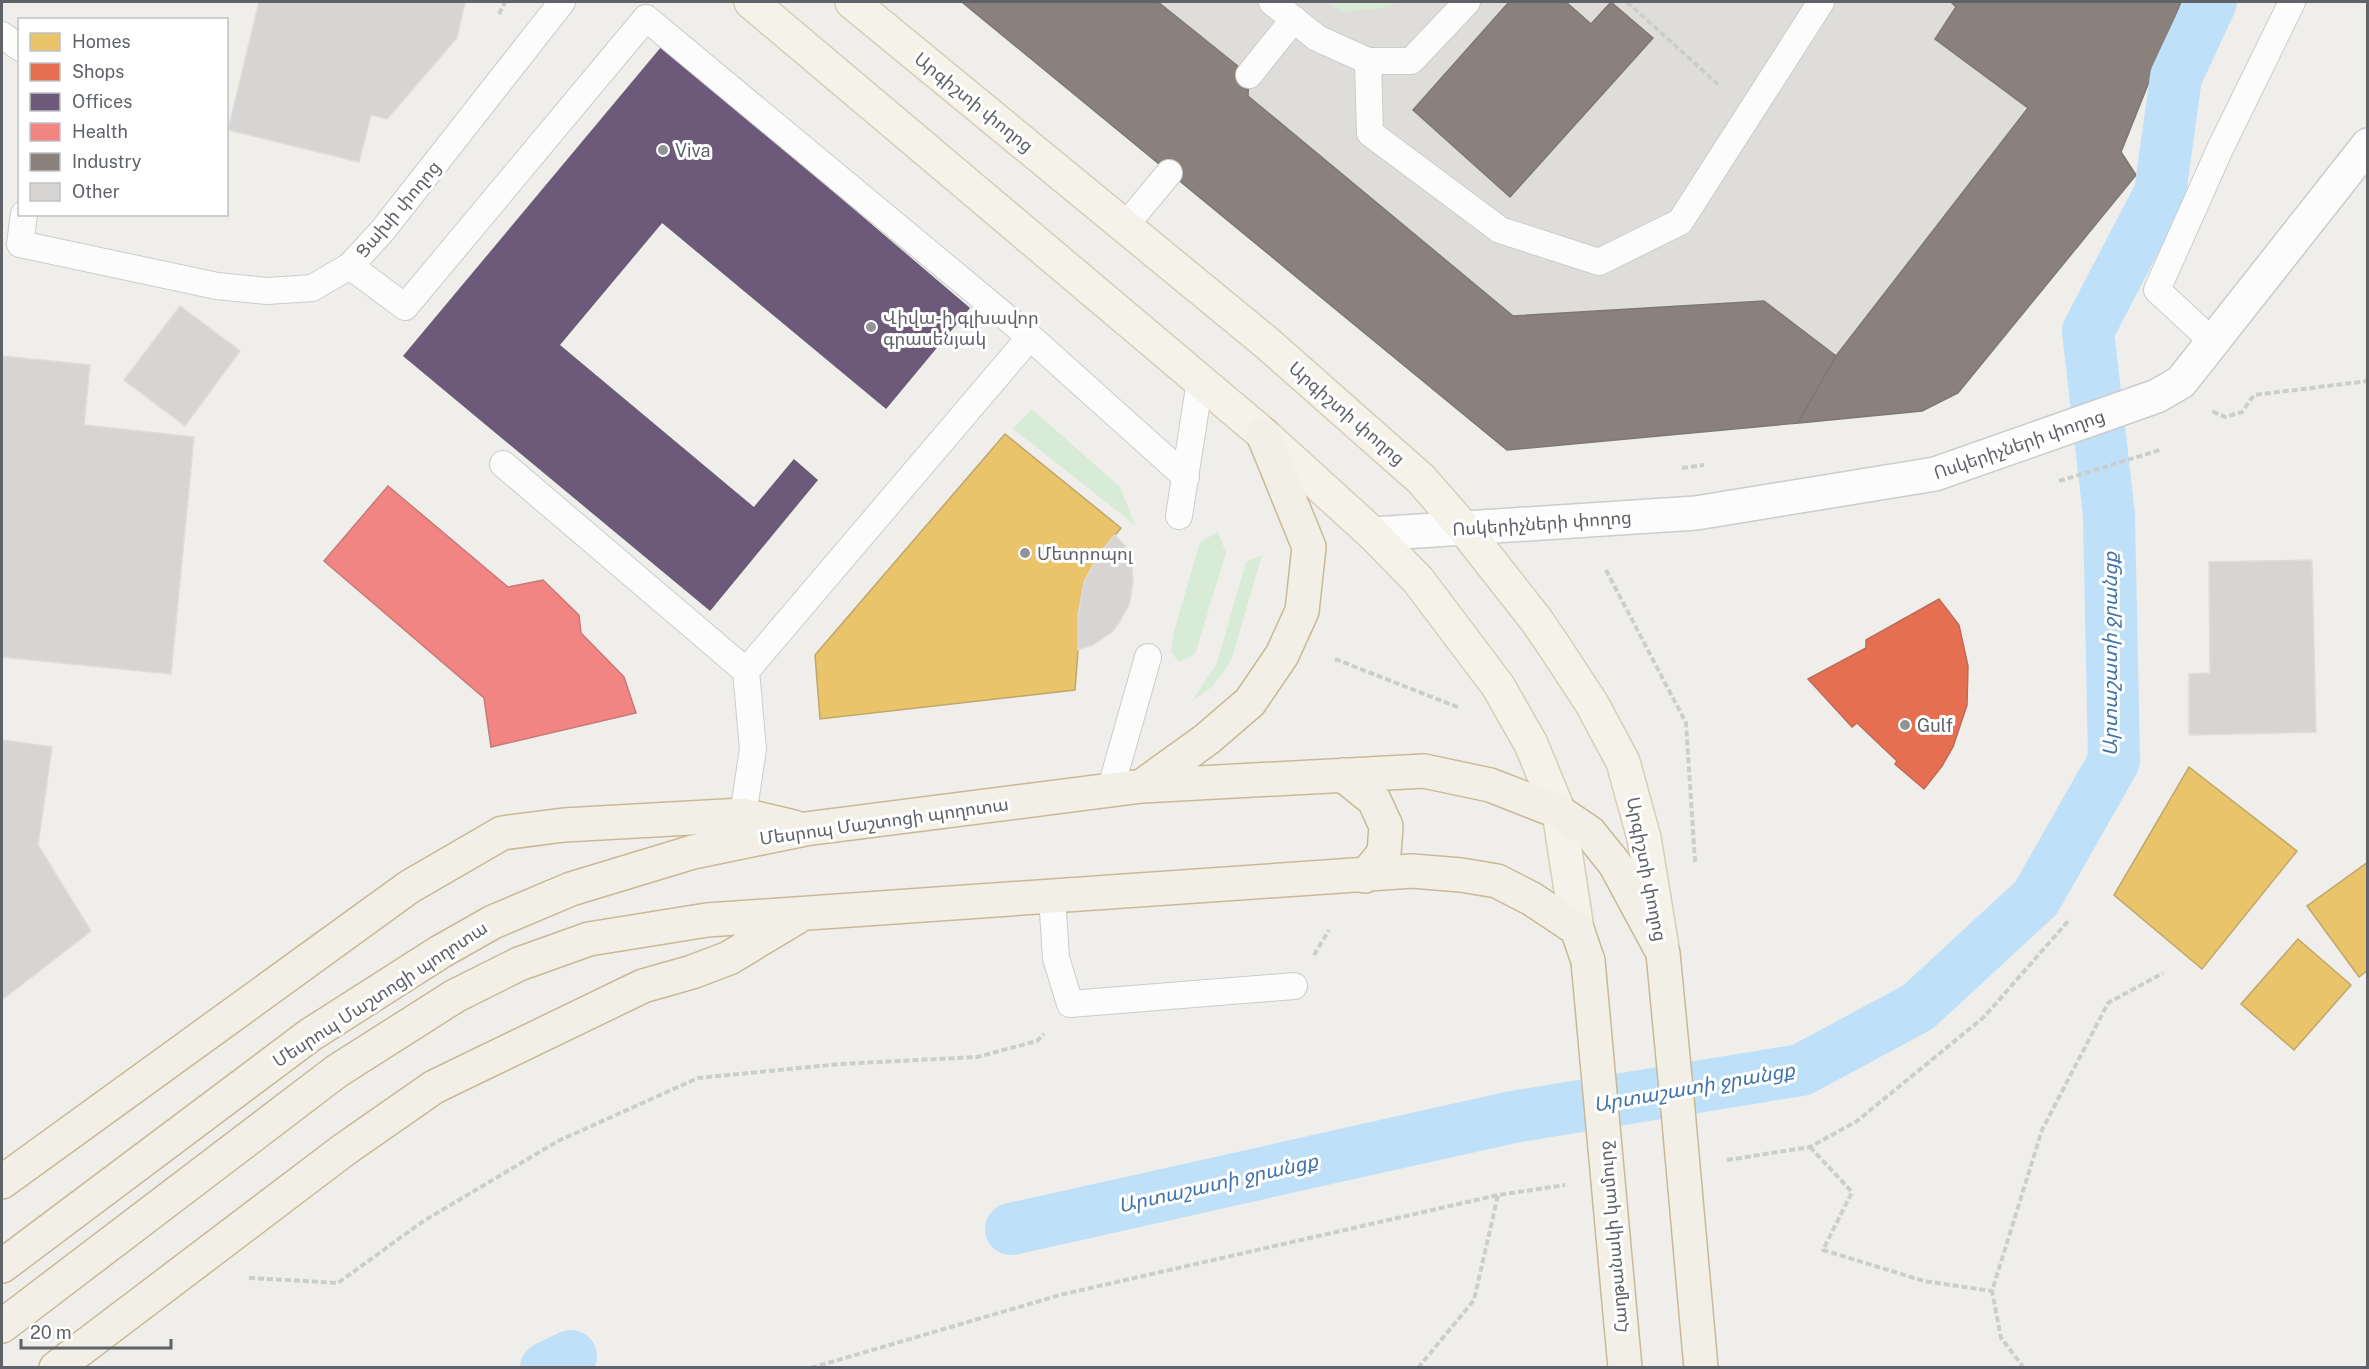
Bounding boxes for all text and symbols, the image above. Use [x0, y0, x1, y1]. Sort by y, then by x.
legend [18, 18, 228, 216]
text: Homes [72, 31, 131, 52]
street label: Արգիշտի փողոց [910, 48, 1038, 156]
text: Shops [72, 61, 124, 82]
text: Offices [72, 91, 132, 112]
text: Health [72, 121, 128, 142]
place label: Viva [675, 140, 710, 161]
marker: Viva [656, 143, 670, 157]
text: Industry [72, 151, 142, 172]
street label: Ցախի փողոց [352, 156, 444, 262]
text: Other [72, 181, 120, 202]
place label: Վիվա-ի գլխավոր գրասենյակ [883, 307, 1039, 349]
marker: Վիվա-ի գլխավոր գրասենյակ [864, 320, 878, 334]
street label: Արգիշտի փողոց [1285, 357, 1409, 469]
street label: Ոսկերիչների փողոց [1931, 405, 2107, 483]
street label: Ոսկերիչների փողոց [1452, 506, 1632, 540]
place label: Մետրոպոլ [1037, 543, 1134, 564]
marker: Մետրոպոլ [1018, 546, 1032, 560]
water label: Արտաշատի ջրանցք [2098, 551, 2122, 756]
place label: Gulf [1917, 715, 1953, 736]
marker: Gulf [1898, 718, 1912, 732]
street label: Մեսրոպ Մաշտոցի պողոտա [758, 793, 1010, 849]
street label: Արգիշտի փողոց [1623, 795, 1671, 943]
street label: Մեսրոպ Մաշտոցի պողոտա [269, 917, 491, 1071]
water label: Արտաշատի ջրանցք [1591, 1057, 1798, 1117]
street label: Հաղթանակի կամուրջ [1594, 1140, 1632, 1334]
water label: Արտաշատի ջրանցք [1116, 1148, 1321, 1218]
scale bar [21, 1312, 171, 1350]
text: 20 m [30, 1322, 72, 1343]

